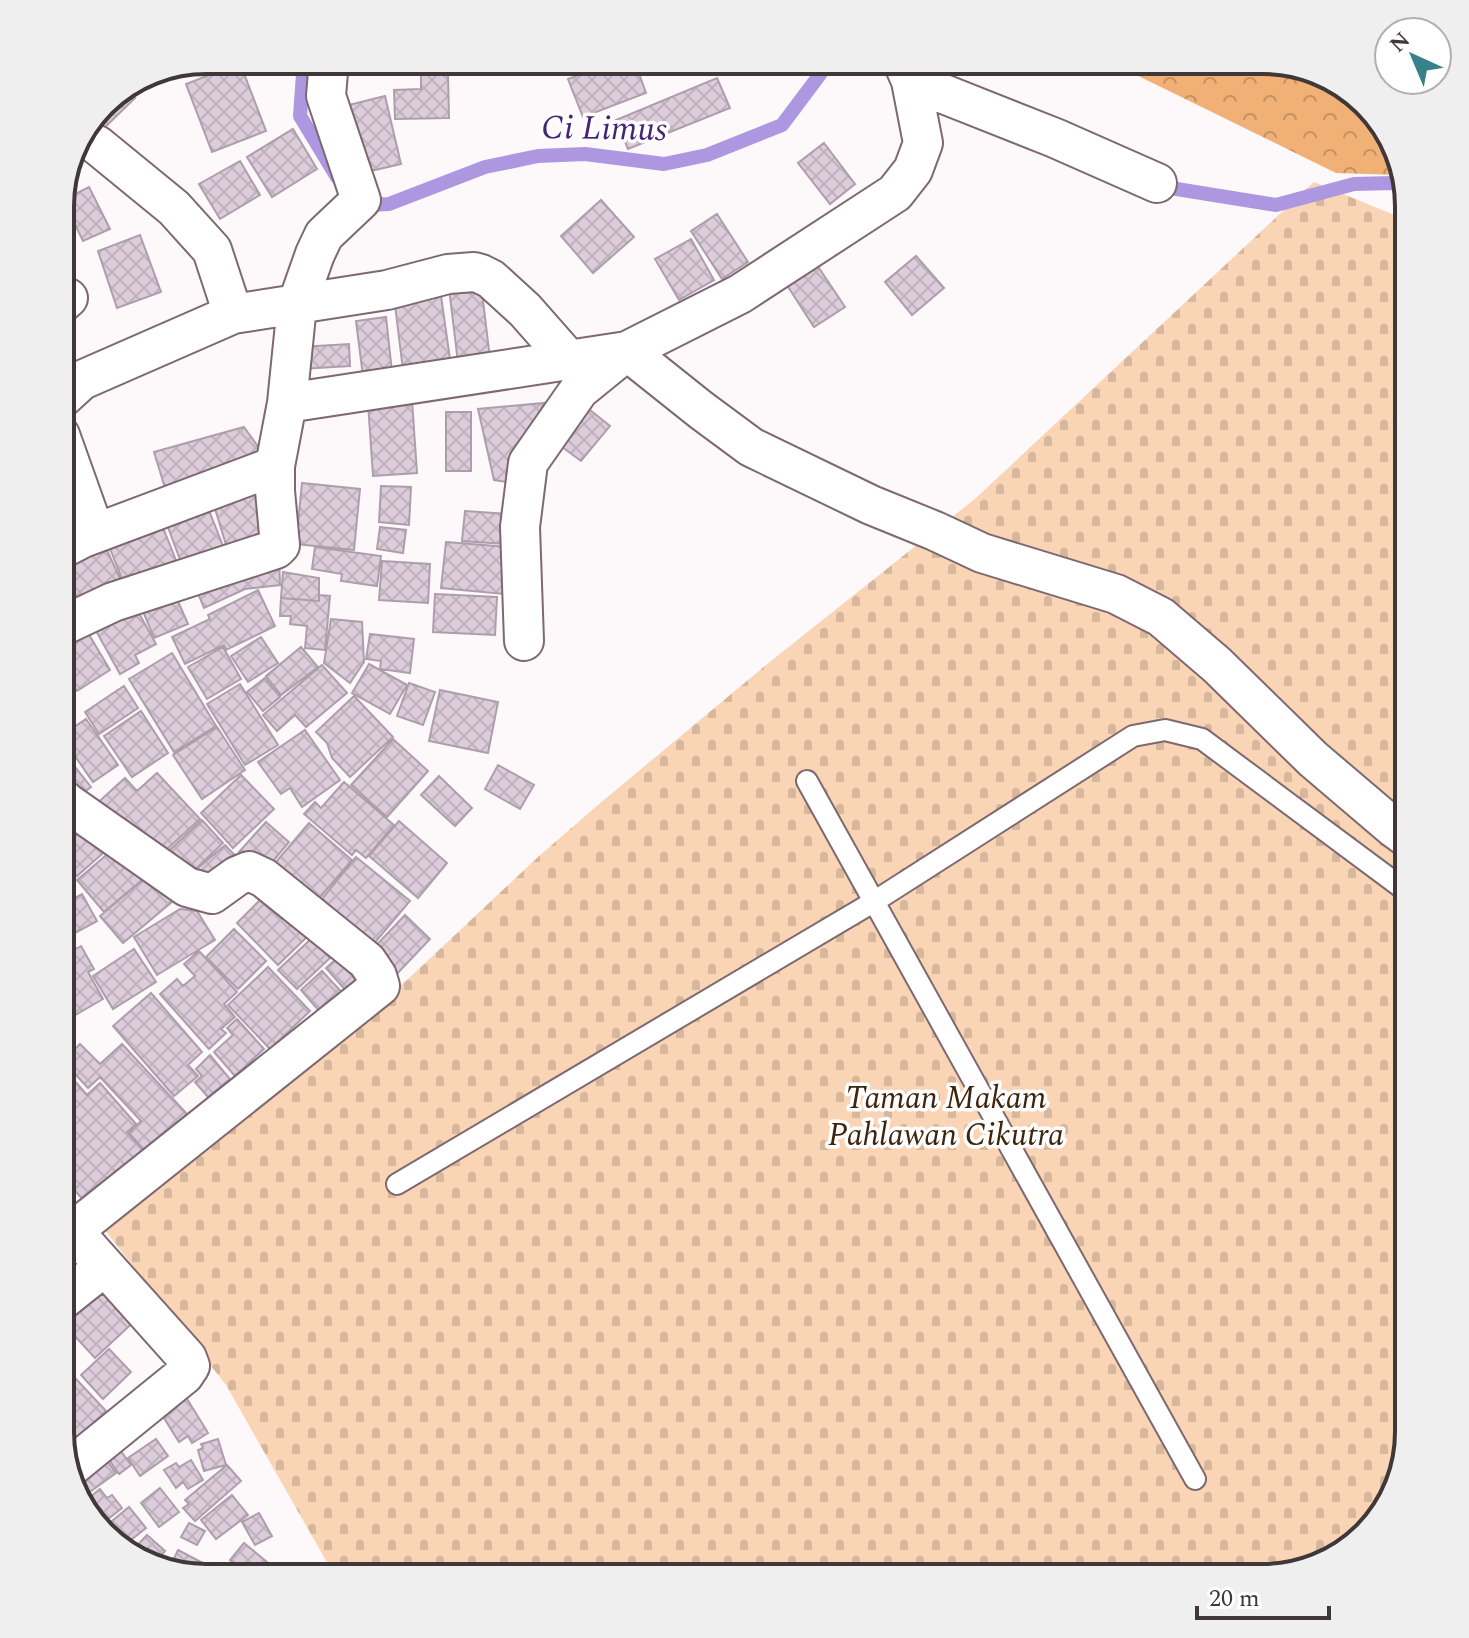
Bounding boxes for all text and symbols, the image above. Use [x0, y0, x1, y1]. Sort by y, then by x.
north arrow [1373, 16, 1453, 96]
text: N [1382, 25, 1418, 61]
water label: Ci Limus [541, 102, 667, 156]
park label: Taman Makam Pahlawan Cikutra [828, 1074, 1064, 1160]
scale bar [1197, 1570, 1329, 1620]
text: 20 m [1209, 1581, 1260, 1617]

